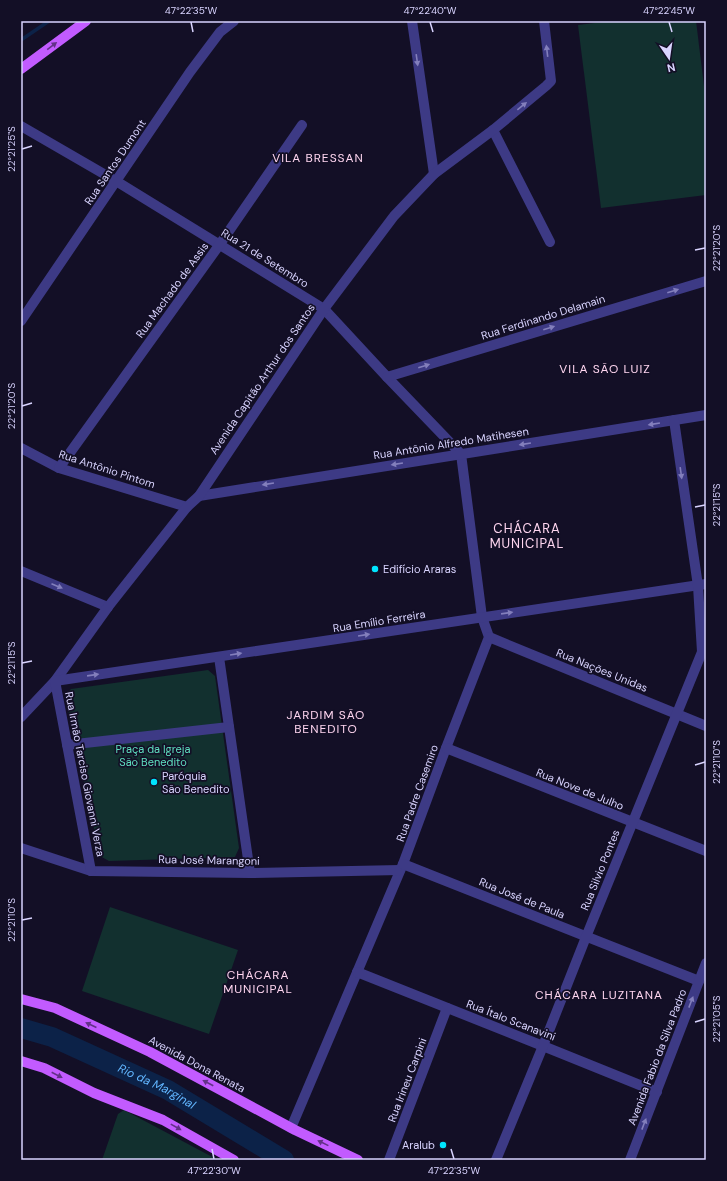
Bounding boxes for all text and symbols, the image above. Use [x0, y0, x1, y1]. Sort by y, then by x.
text: 47°22'35"W [165, 4, 218, 17]
text: 47°22'40"W [404, 4, 457, 17]
text: 47°22'45"W [643, 4, 695, 17]
north arrow [649, 38, 689, 78]
one-way arrow [47, 42, 58, 50]
one-way arrow [544, 45, 551, 57]
one-way arrow [414, 54, 420, 66]
text: N [666, 60, 677, 75]
one-way arrow [517, 102, 528, 110]
street label: Rua Santos Dumont [81, 116, 149, 208]
text: 22°21'25"S [5, 126, 18, 172]
district label: VILA BRESSAN [272, 150, 364, 166]
text: 22°21'20"S [710, 224, 723, 271]
street label: Rua 21 de Setembro [219, 225, 311, 291]
street label: Rua Machado de Assis [133, 240, 211, 340]
one-way arrow [668, 288, 680, 294]
street label: Rua Ferdinando Delamain [479, 291, 607, 343]
street label: Avenida Capitão Arthur dos Santos [206, 301, 318, 457]
one-way arrow [543, 325, 555, 331]
district label: VILA SÃO LUIZ [559, 361, 651, 377]
one-way arrow [418, 363, 430, 369]
text: 22°21'20"S [5, 382, 18, 429]
one-way arrow [648, 421, 660, 427]
street label: Rua Antônio Alfredo Matihesen [372, 424, 530, 462]
one-way arrow [519, 441, 531, 447]
street label: Rua Antônio Pintom [57, 447, 157, 491]
one-way arrow [391, 461, 403, 467]
one-way arrow [678, 467, 684, 479]
one-way arrow [262, 482, 275, 488]
text: 22°21'15"S [710, 483, 723, 527]
district label: CHÁCARA MUNICIPAL [490, 519, 564, 552]
place label: Edifício Araras [383, 562, 456, 576]
marker: Edifício Araras [370, 564, 380, 574]
one-way arrow [51, 582, 63, 589]
street label: Rua Emílio Ferreira [332, 607, 426, 635]
one-way arrow [501, 610, 513, 616]
one-way arrow [358, 632, 370, 638]
text: 22°21'15"S [5, 641, 18, 685]
street label: Rua Nações Unidas [554, 645, 650, 695]
one-way arrow [230, 651, 242, 657]
one-way arrow [87, 672, 99, 678]
street label: Rua Irmão Tarciso Giovanni Verza [62, 690, 108, 858]
district label: JARDIM SÃO BENEDITO [287, 707, 365, 737]
text: 22°21'10"S [710, 740, 723, 784]
park label: Praça da Igreja São Benedito [116, 742, 190, 769]
street label: Rua Padre Casemiro [393, 743, 441, 843]
street label: Rua Nove de Julho [534, 765, 626, 813]
place label: Paróquia São Benedito [162, 769, 229, 796]
marker: Paróquia São Benedito [149, 777, 159, 787]
street label: Rua Silvio Pontes [577, 828, 623, 912]
street label: Rua José Marangoni [158, 852, 260, 868]
street label: Rua José de Paula [477, 874, 567, 922]
text: 22°21'10"S [5, 898, 18, 942]
district label: CHÁCARA MUNICIPAL [223, 967, 293, 997]
district label: CHÁCARA LUZITANA [535, 987, 663, 1003]
street label: Avenida Fabio da Silva Padro [625, 987, 689, 1127]
text: 22°21'05"S [710, 995, 723, 1042]
one-way arrow [688, 996, 694, 1008]
street label: Rua Ítalo Scanavini [464, 997, 558, 1043]
one-way arrow [86, 1022, 97, 1028]
street label: Avenida Dona Renata [146, 1033, 248, 1095]
street label: Rua Irineu Carpini [384, 1036, 430, 1124]
water label: Rio da Marginal [115, 1060, 199, 1113]
one-way arrow [52, 1072, 63, 1078]
one-way arrow [202, 1079, 213, 1086]
one-way arrow [642, 1117, 648, 1129]
one-way arrow [170, 1124, 182, 1131]
place label: Aralub [402, 1138, 435, 1152]
one-way arrow [317, 1140, 329, 1146]
marker: Aralub [438, 1140, 448, 1150]
text: 47°22'30"W [187, 1164, 241, 1177]
text: 47°22'35"W [428, 1164, 481, 1177]

